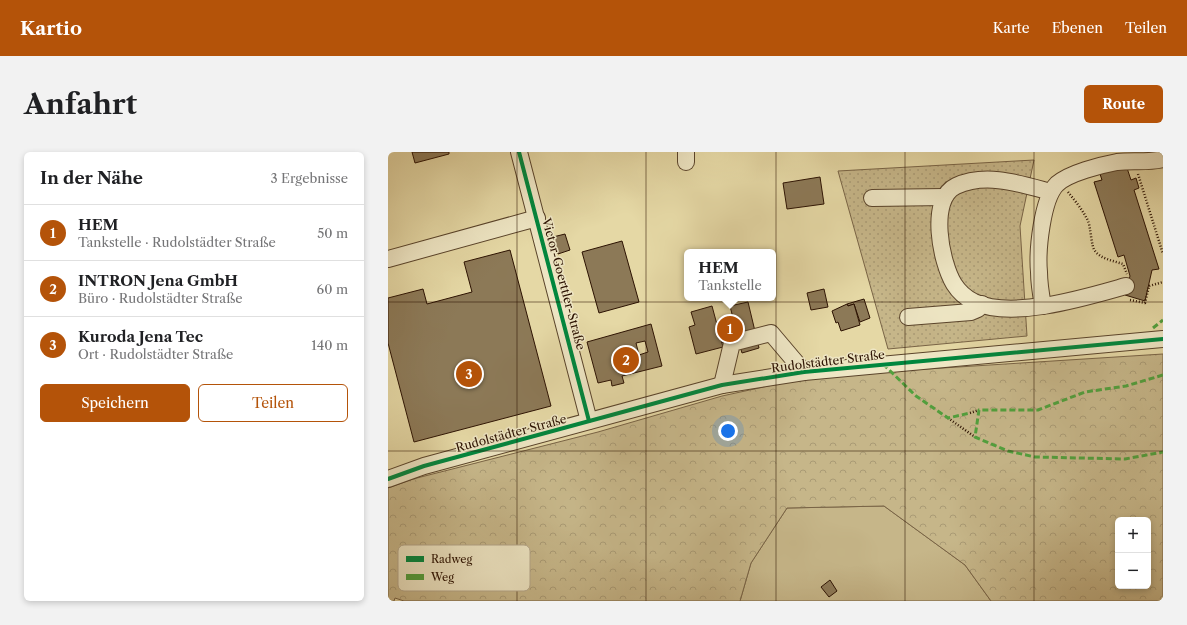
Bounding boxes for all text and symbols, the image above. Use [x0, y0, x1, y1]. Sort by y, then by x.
text: Kartio [20, 17, 82, 40]
text: Karte [993, 19, 1030, 37]
text: Ebenen [1052, 19, 1103, 37]
text: Teilen [1125, 19, 1167, 37]
button: Route [1084, 85, 1163, 123]
text: Anfahrt [24, 87, 137, 121]
text: In der Nähe [40, 168, 143, 188]
text: 3 Ergebnisse [270, 170, 348, 186]
text: HEM [78, 215, 118, 234]
street label: Victor-Goerttler-Straße [539, 216, 589, 352]
text: 1 [50, 225, 56, 241]
text: 50 m [317, 225, 348, 241]
text: Tankstelle · Rudolstädter Straße [78, 234, 276, 250]
popup [684, 249, 776, 301]
text: HEM [698, 258, 739, 277]
text: INTRON Jena GmbH [78, 271, 238, 290]
text: Tankstelle [698, 277, 762, 293]
text: 2 [49, 281, 57, 297]
text: 60 m [317, 281, 348, 297]
text: Büro · Rudolstädter Straße [78, 290, 243, 306]
pin: 1 [717, 314, 743, 344]
text: Kuroda Jena Tec [78, 327, 203, 346]
text: 3 [49, 337, 57, 353]
text: 140 m [311, 337, 348, 353]
pin: 2 [613, 345, 639, 375]
text: Ort · Rudolstädter Straße [78, 346, 233, 362]
street label: Rudolstädter Straße [770, 347, 886, 375]
pin: 3 [456, 359, 482, 389]
button: Speichern [40, 384, 190, 422]
button: Teilen [198, 384, 348, 422]
street label: Rudolstädter Straße [454, 411, 568, 455]
your location [718, 421, 738, 441]
map controls [1115, 517, 1151, 589]
button: + [1115, 517, 1151, 553]
legend [398, 545, 530, 591]
text: Radweg [431, 552, 472, 566]
button: − [1115, 553, 1151, 589]
text: Weg [430, 570, 454, 584]

